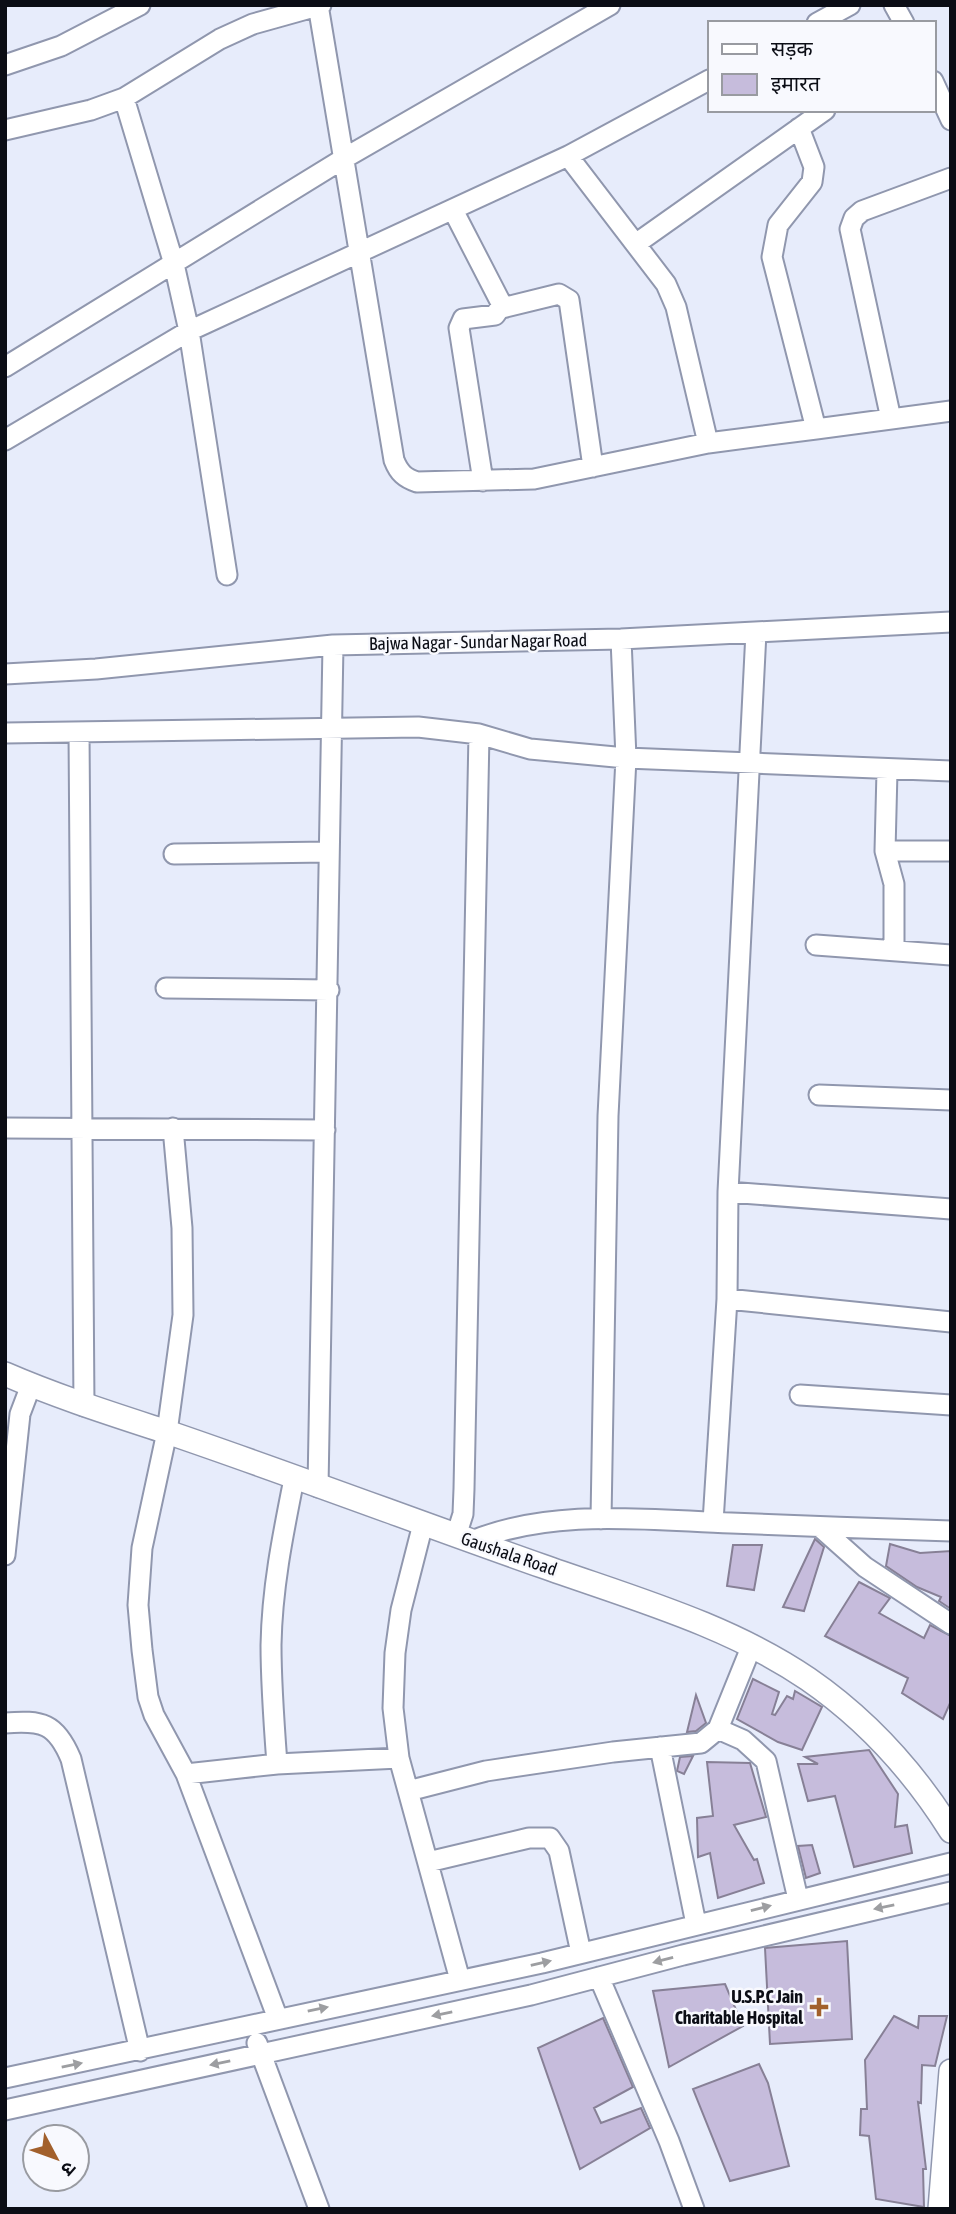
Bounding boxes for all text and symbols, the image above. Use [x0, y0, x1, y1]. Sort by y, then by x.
legend [708, 21, 935, 112]
text: सड़क [771, 36, 813, 60]
text: इमारत [771, 71, 821, 95]
street label: Bajwa Nagar - Sundar Nagar Road [369, 629, 587, 654]
street label: Gaushala Road [458, 1527, 560, 1580]
one-way arrow [873, 1901, 895, 1912]
one-way arrow [751, 1902, 773, 1913]
one-way arrow [652, 1955, 674, 1966]
one-way arrow [530, 1957, 552, 1968]
place label: U.S.P.C Jain Charitable Hospital [675, 1986, 803, 2028]
marker: U.S.P.C Jain Charitable Hospital [809, 1997, 829, 2017]
one-way arrow [307, 2004, 329, 2015]
one-way arrow [431, 2009, 453, 2020]
one-way arrow [209, 2057, 231, 2068]
one-way arrow [61, 2059, 83, 2070]
north arrow [21, 2123, 91, 2193]
text: उ [56, 2158, 81, 2181]

